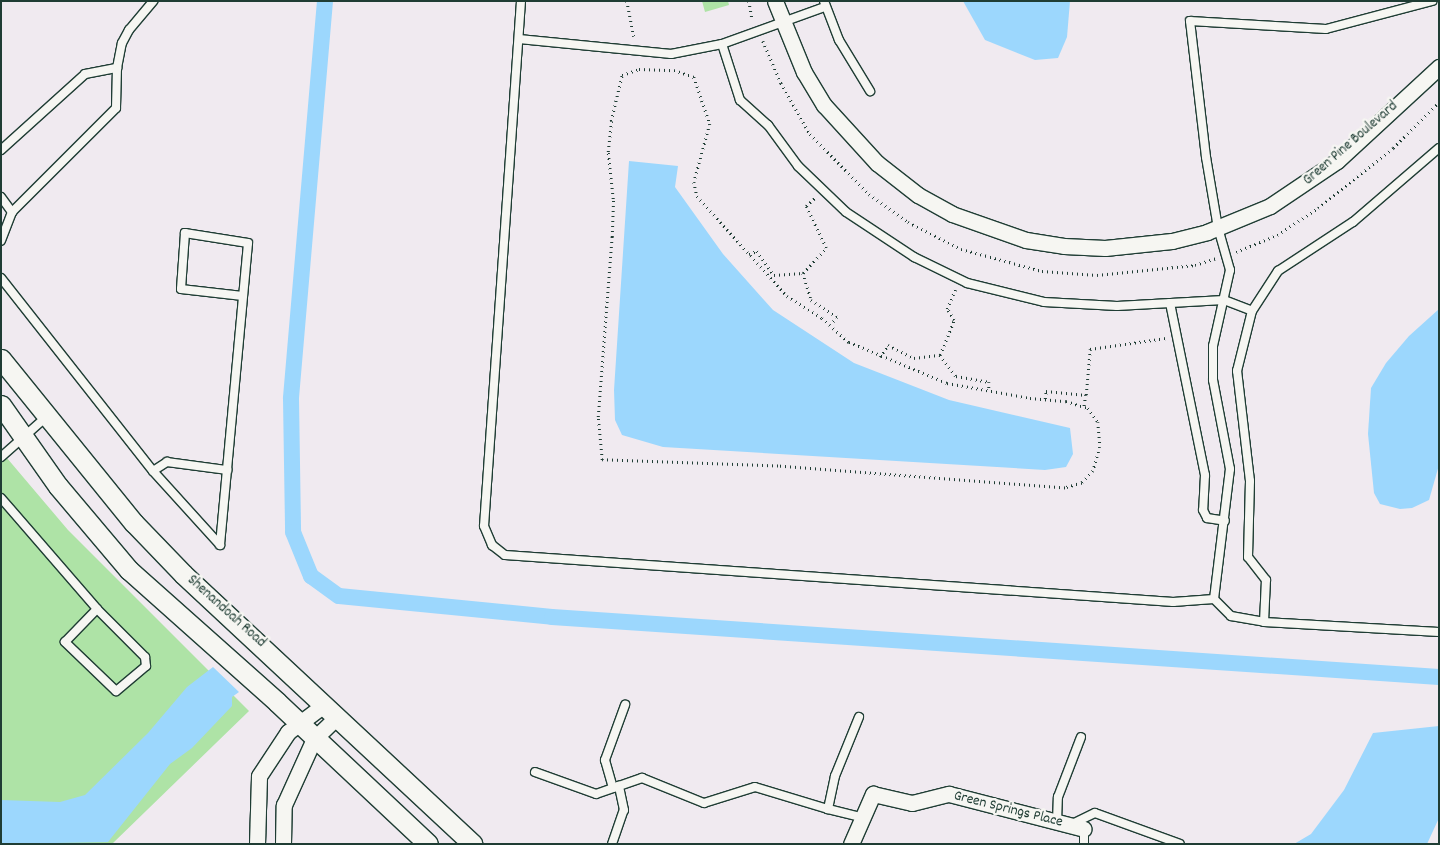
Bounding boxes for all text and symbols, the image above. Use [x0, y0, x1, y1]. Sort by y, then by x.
street label: Green Pine Boulevard [1300, 98, 1402, 190]
street label: Shenandoah Road [183, 572, 269, 652]
street label: Green Springs Place [952, 788, 1064, 832]

